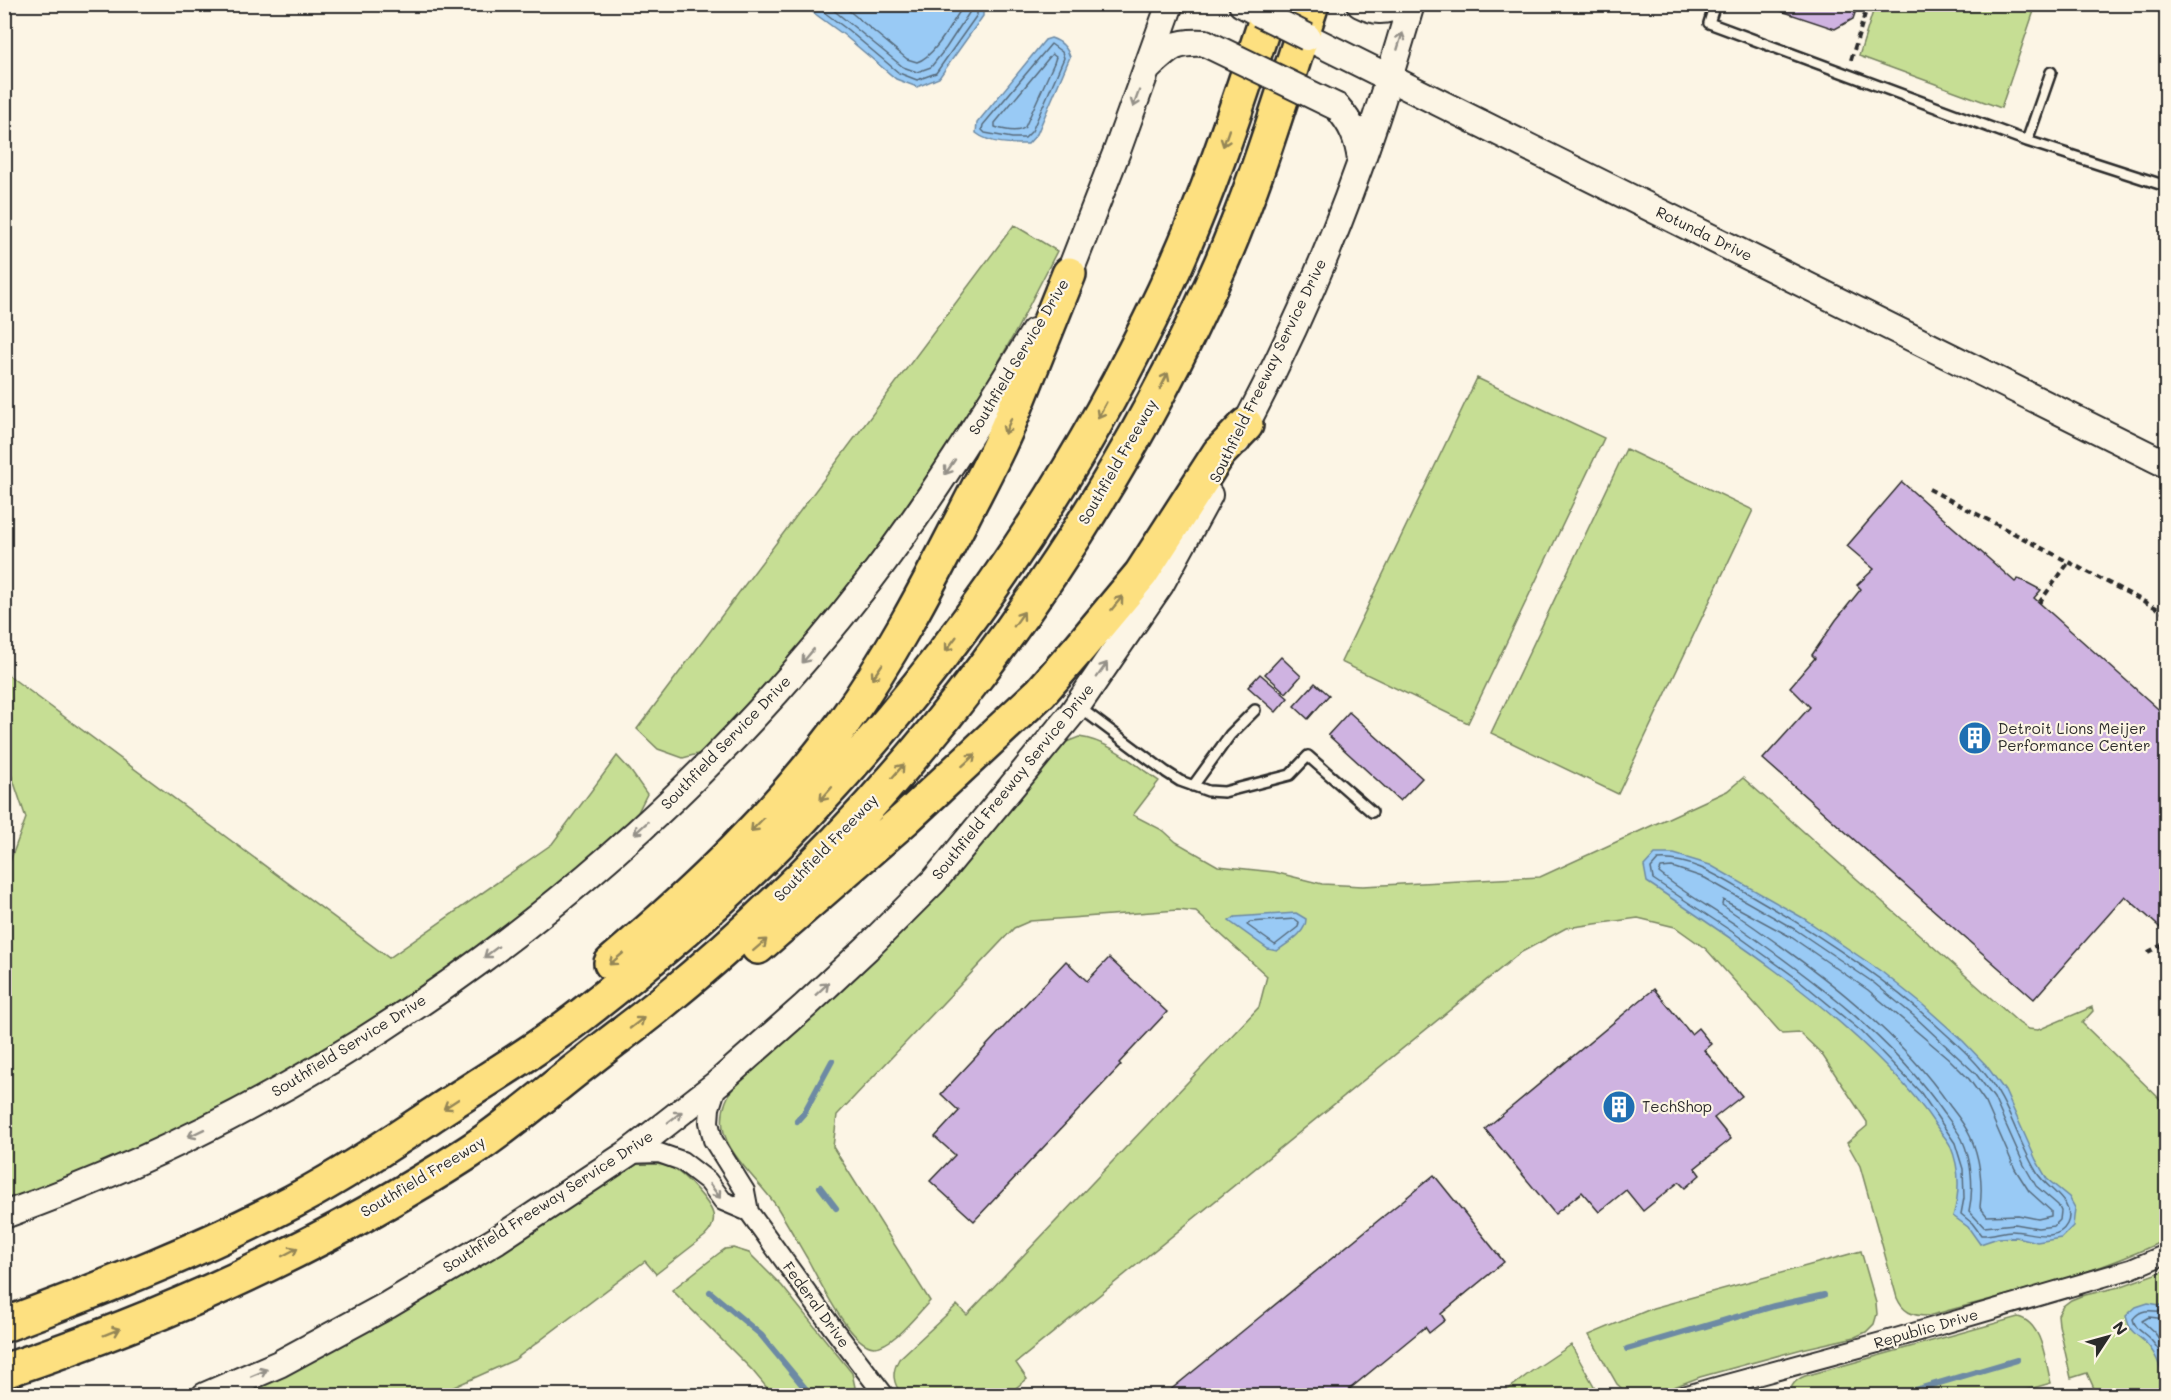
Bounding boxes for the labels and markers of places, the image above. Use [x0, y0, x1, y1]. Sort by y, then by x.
place label: Detroit Lions Meijer Performance Center [1998, 718, 2150, 755]
building icon: Detroit Lions Meijer Performance Center [1957, 720, 1993, 756]
building icon: TechShop [1601, 1089, 1637, 1125]
place label: TechShop [1642, 1096, 1712, 1116]

